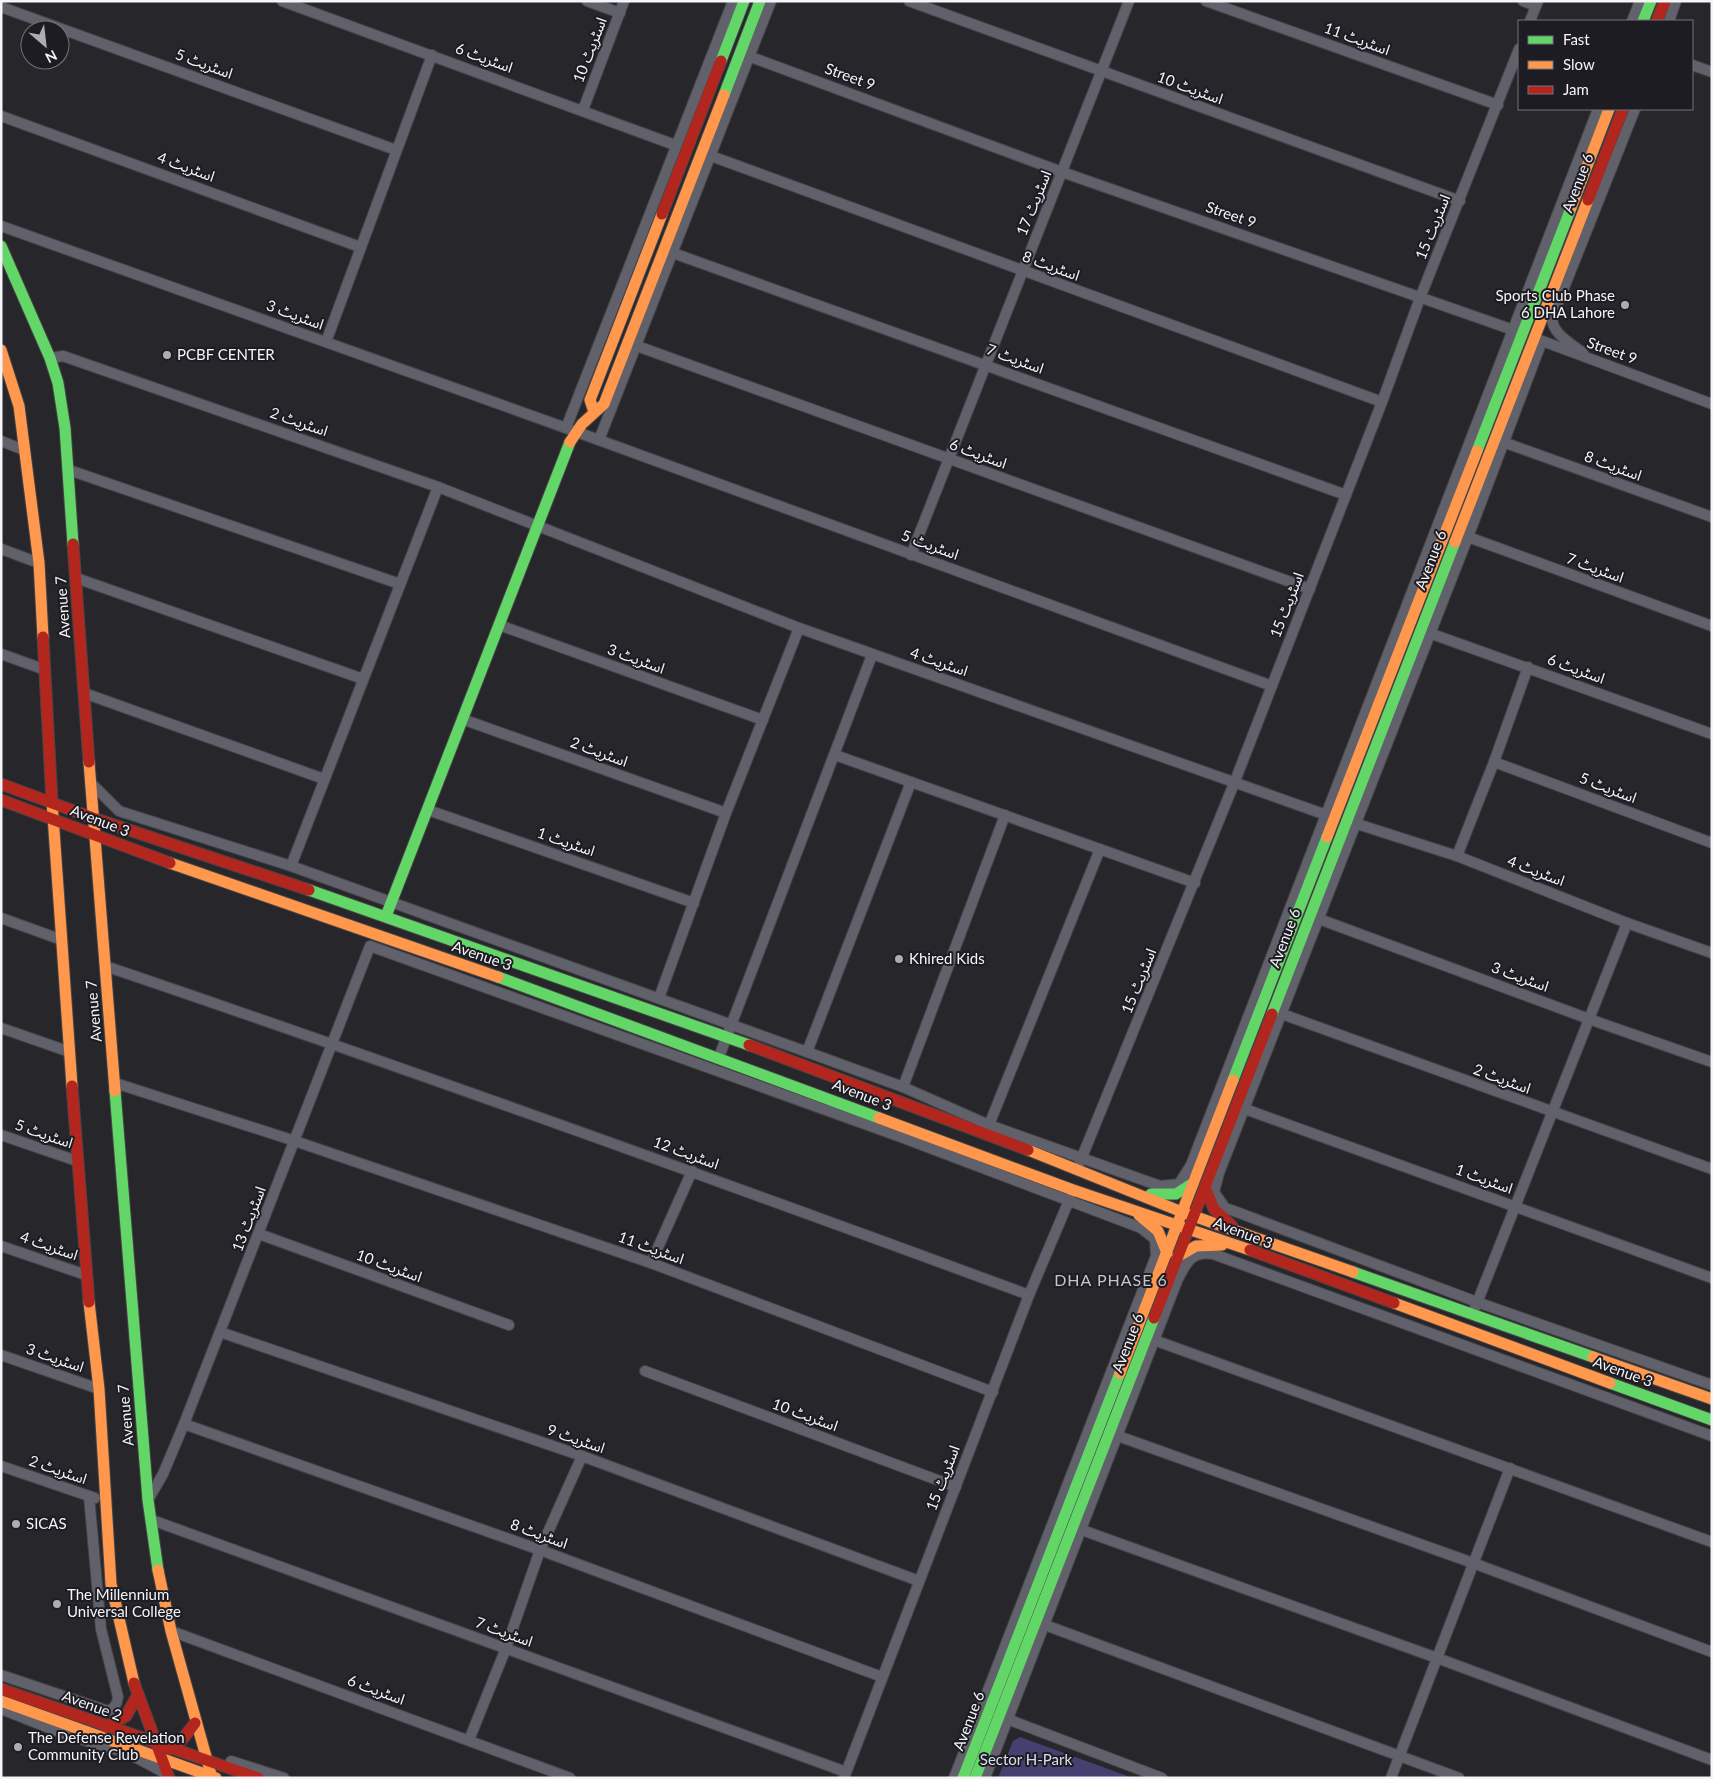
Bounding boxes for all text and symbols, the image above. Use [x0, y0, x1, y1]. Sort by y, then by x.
street label: اسٹریٹ 10 [568, 14, 611, 85]
street label: اسٹریٹ 11 [1322, 18, 1393, 59]
north arrow [20, 20, 70, 70]
legend [1518, 20, 1693, 110]
text: Fast [1563, 30, 1590, 48]
street label: اسٹریٹ 6 [453, 38, 516, 77]
street label: اسٹریٹ 5 [173, 44, 236, 83]
text: N [43, 47, 60, 67]
text: Slow [1563, 55, 1595, 73]
street label: Street 9 [823, 59, 878, 93]
street label: اسٹریٹ 10 [1155, 67, 1226, 108]
text: Jam [1563, 80, 1589, 98]
street label: اسٹریٹ 4 [155, 147, 218, 186]
street label: Avenue 6 [1558, 150, 1597, 215]
street label: اسٹریٹ 17 [1012, 167, 1055, 238]
street label: اسٹریٹ 15 [1411, 191, 1454, 262]
street label: Street 9 [1204, 197, 1259, 231]
street label: اسٹریٹ 8 [1020, 246, 1083, 285]
place label: Sports Club Phase 6 DHA Lahore [1496, 286, 1615, 321]
street label: اسٹریٹ 3 [264, 295, 327, 334]
marker: Sports Club Phase 6 DHA Lahore [1619, 299, 1631, 311]
street label: Street 9 [1585, 333, 1640, 367]
street label: اسٹریٹ 7 [984, 339, 1047, 378]
place label: PCBF CENTER [177, 345, 275, 363]
marker: PCBF CENTER [161, 349, 173, 361]
street label: اسٹریٹ 2 [268, 403, 331, 440]
street label: اسٹریٹ 6 [947, 434, 1010, 473]
street label: اسٹریٹ 8 [1582, 446, 1645, 485]
street label: اسٹریٹ 5 [899, 525, 962, 564]
street label: Avenue 6 [1411, 527, 1450, 592]
street label: اسٹریٹ 7 [1564, 548, 1627, 587]
street label: اسٹریٹ 15 [1265, 569, 1308, 640]
street label: Avenue 7 [51, 575, 73, 639]
street label: اسٹریٹ 3 [605, 639, 668, 678]
street label: اسٹریٹ 4 [908, 643, 971, 680]
street label: اسٹریٹ 6 [1545, 649, 1608, 688]
street label: اسٹریٹ 2 [568, 732, 631, 771]
street label: اسٹریٹ 5 [1577, 768, 1640, 807]
street label: Avenue 3 [68, 801, 133, 840]
street label: اسٹریٹ 1 [535, 823, 598, 860]
street label: اسٹریٹ 4 [1505, 851, 1568, 890]
street label: Avenue 6 [1265, 905, 1304, 970]
street label: Avenue 3 [450, 936, 515, 974]
street label: اسٹریٹ 15 [1117, 945, 1160, 1016]
place label: Khired Kids [909, 949, 985, 967]
marker: Khired Kids [893, 953, 905, 965]
street label: اسٹریٹ 3 [1489, 957, 1552, 996]
street label: Avenue 7 [81, 979, 105, 1043]
street label: اسٹریٹ 2 [1471, 1059, 1534, 1098]
street label: Avenue 3 [830, 1075, 895, 1114]
street label: اسٹریٹ 5 [13, 1115, 76, 1152]
street label: اسٹریٹ 12 [651, 1132, 722, 1173]
street label: اسٹریٹ 1 [1453, 1159, 1516, 1198]
street label: اسٹریٹ 13 [227, 1183, 270, 1254]
street label: Avenue 3 [1211, 1213, 1276, 1252]
street label: اسٹریٹ 4 [18, 1227, 81, 1264]
street label: اسٹریٹ 11 [616, 1227, 687, 1268]
street label: اسٹریٹ 10 [354, 1245, 425, 1286]
district label: DHA PHASE 6 [1054, 1270, 1168, 1289]
street label: Avenue 6 [1108, 1310, 1147, 1375]
street label: اسٹریٹ 3 [24, 1339, 87, 1376]
street label: Avenue 3 [1591, 1352, 1656, 1390]
street label: Avenue 7 [113, 1383, 137, 1447]
street label: اسٹریٹ 10 [770, 1394, 841, 1435]
street label: اسٹریٹ 9 [545, 1420, 608, 1457]
street label: اسٹریٹ 15 [921, 1442, 964, 1513]
street label: اسٹریٹ 2 [27, 1451, 90, 1488]
place label: SICAS [26, 1514, 67, 1532]
street label: اسٹریٹ 8 [508, 1514, 571, 1553]
marker: SICAS [10, 1518, 22, 1530]
place label: The Millennium Universal College [67, 1585, 181, 1620]
marker: The Millennium Universal College [51, 1598, 63, 1610]
street label: اسٹریٹ 7 [473, 1612, 536, 1651]
street label: اسٹریٹ 6 [345, 1670, 408, 1709]
street label: Avenue 2 [60, 1686, 125, 1724]
street label: Avenue 6 [949, 1688, 988, 1753]
place label: The Defense Revelation Community Club [28, 1728, 185, 1763]
marker: The Defense Revelation Community Club [12, 1741, 24, 1753]
park label: Sector H-Park [980, 1750, 1073, 1768]

